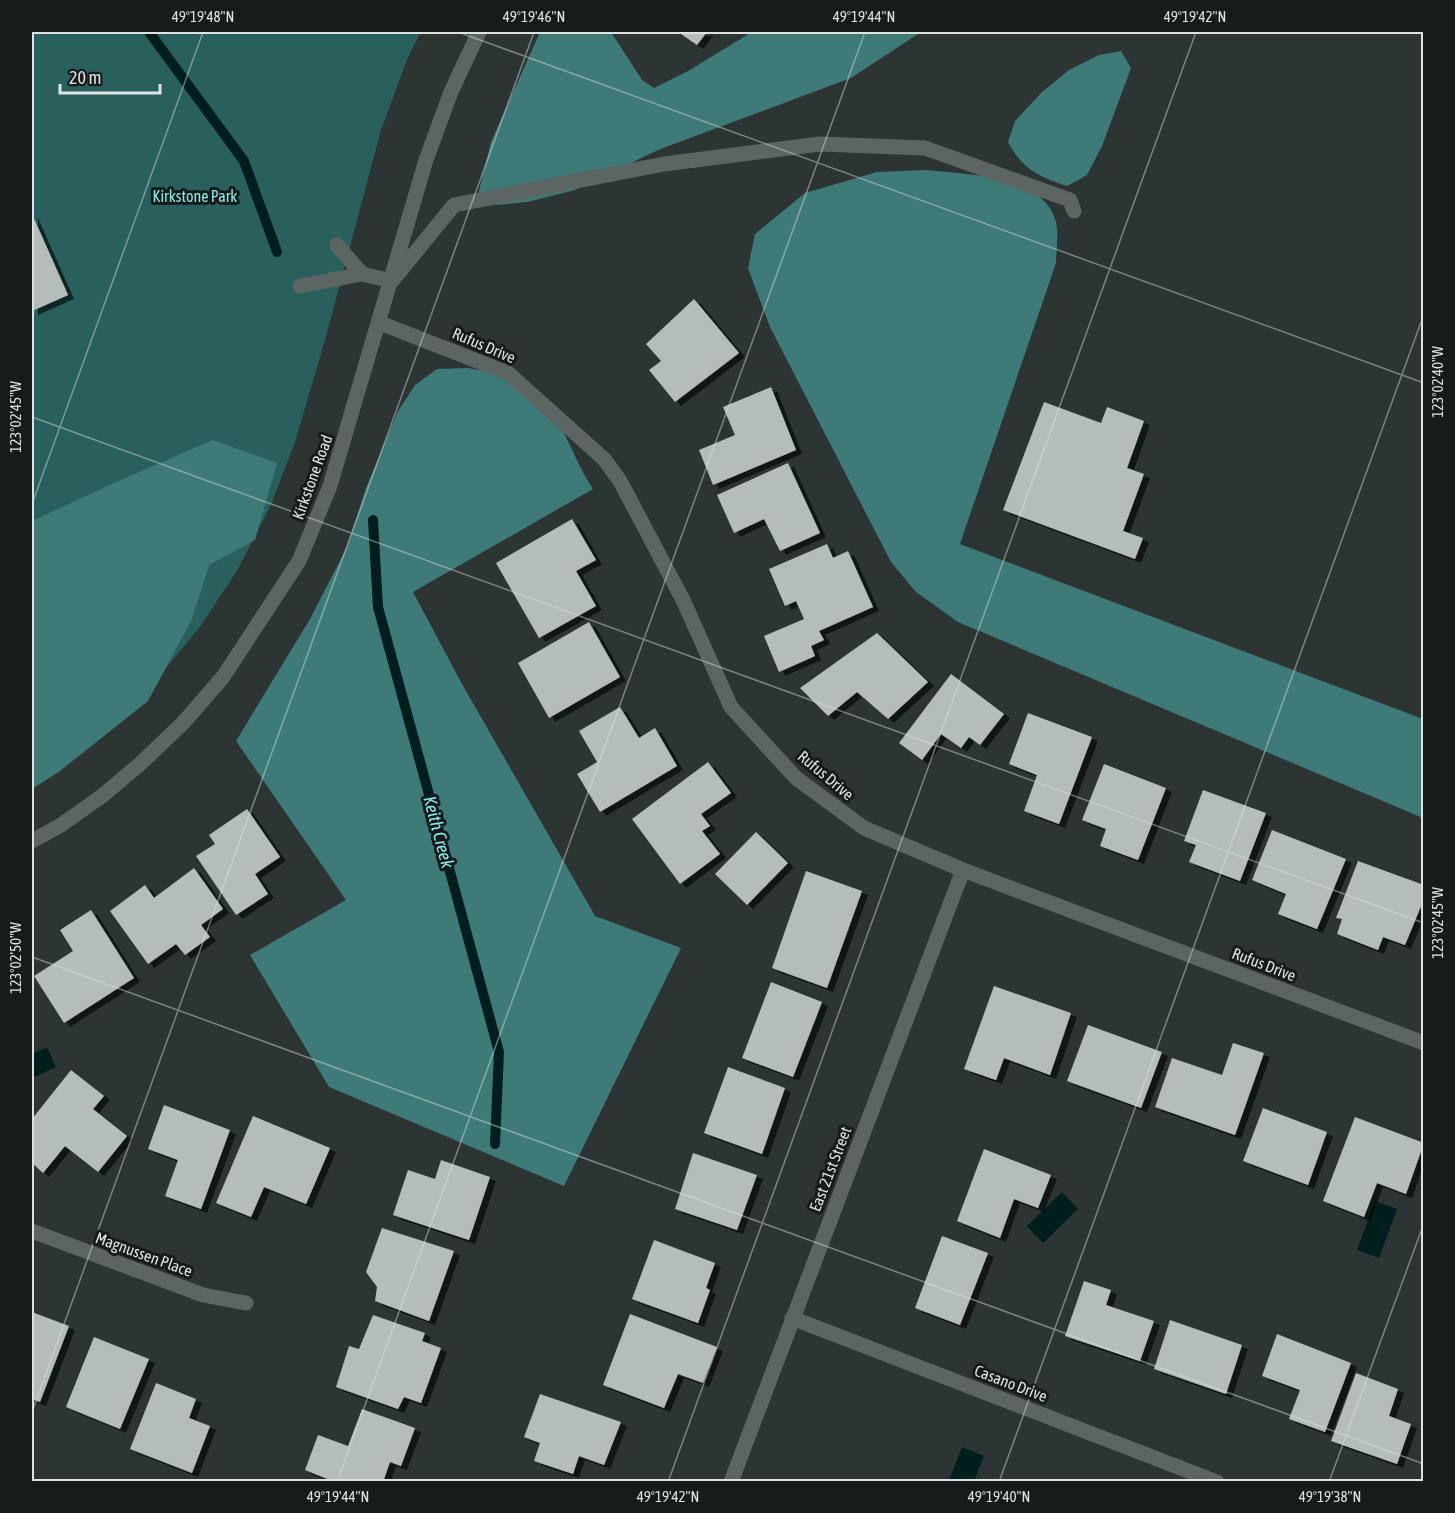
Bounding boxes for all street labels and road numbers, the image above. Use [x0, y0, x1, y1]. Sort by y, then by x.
street label: Rufus Drive [450, 324, 518, 366]
street label: Kirkstone Road [288, 432, 336, 522]
street label: Rufus Drive [795, 747, 857, 803]
street label: Rufus Drive [1230, 944, 1298, 984]
street label: East 21st Street [806, 1124, 855, 1214]
street label: Magnussen Place [93, 1228, 195, 1281]
street label: Casano Drive [972, 1361, 1050, 1405]

